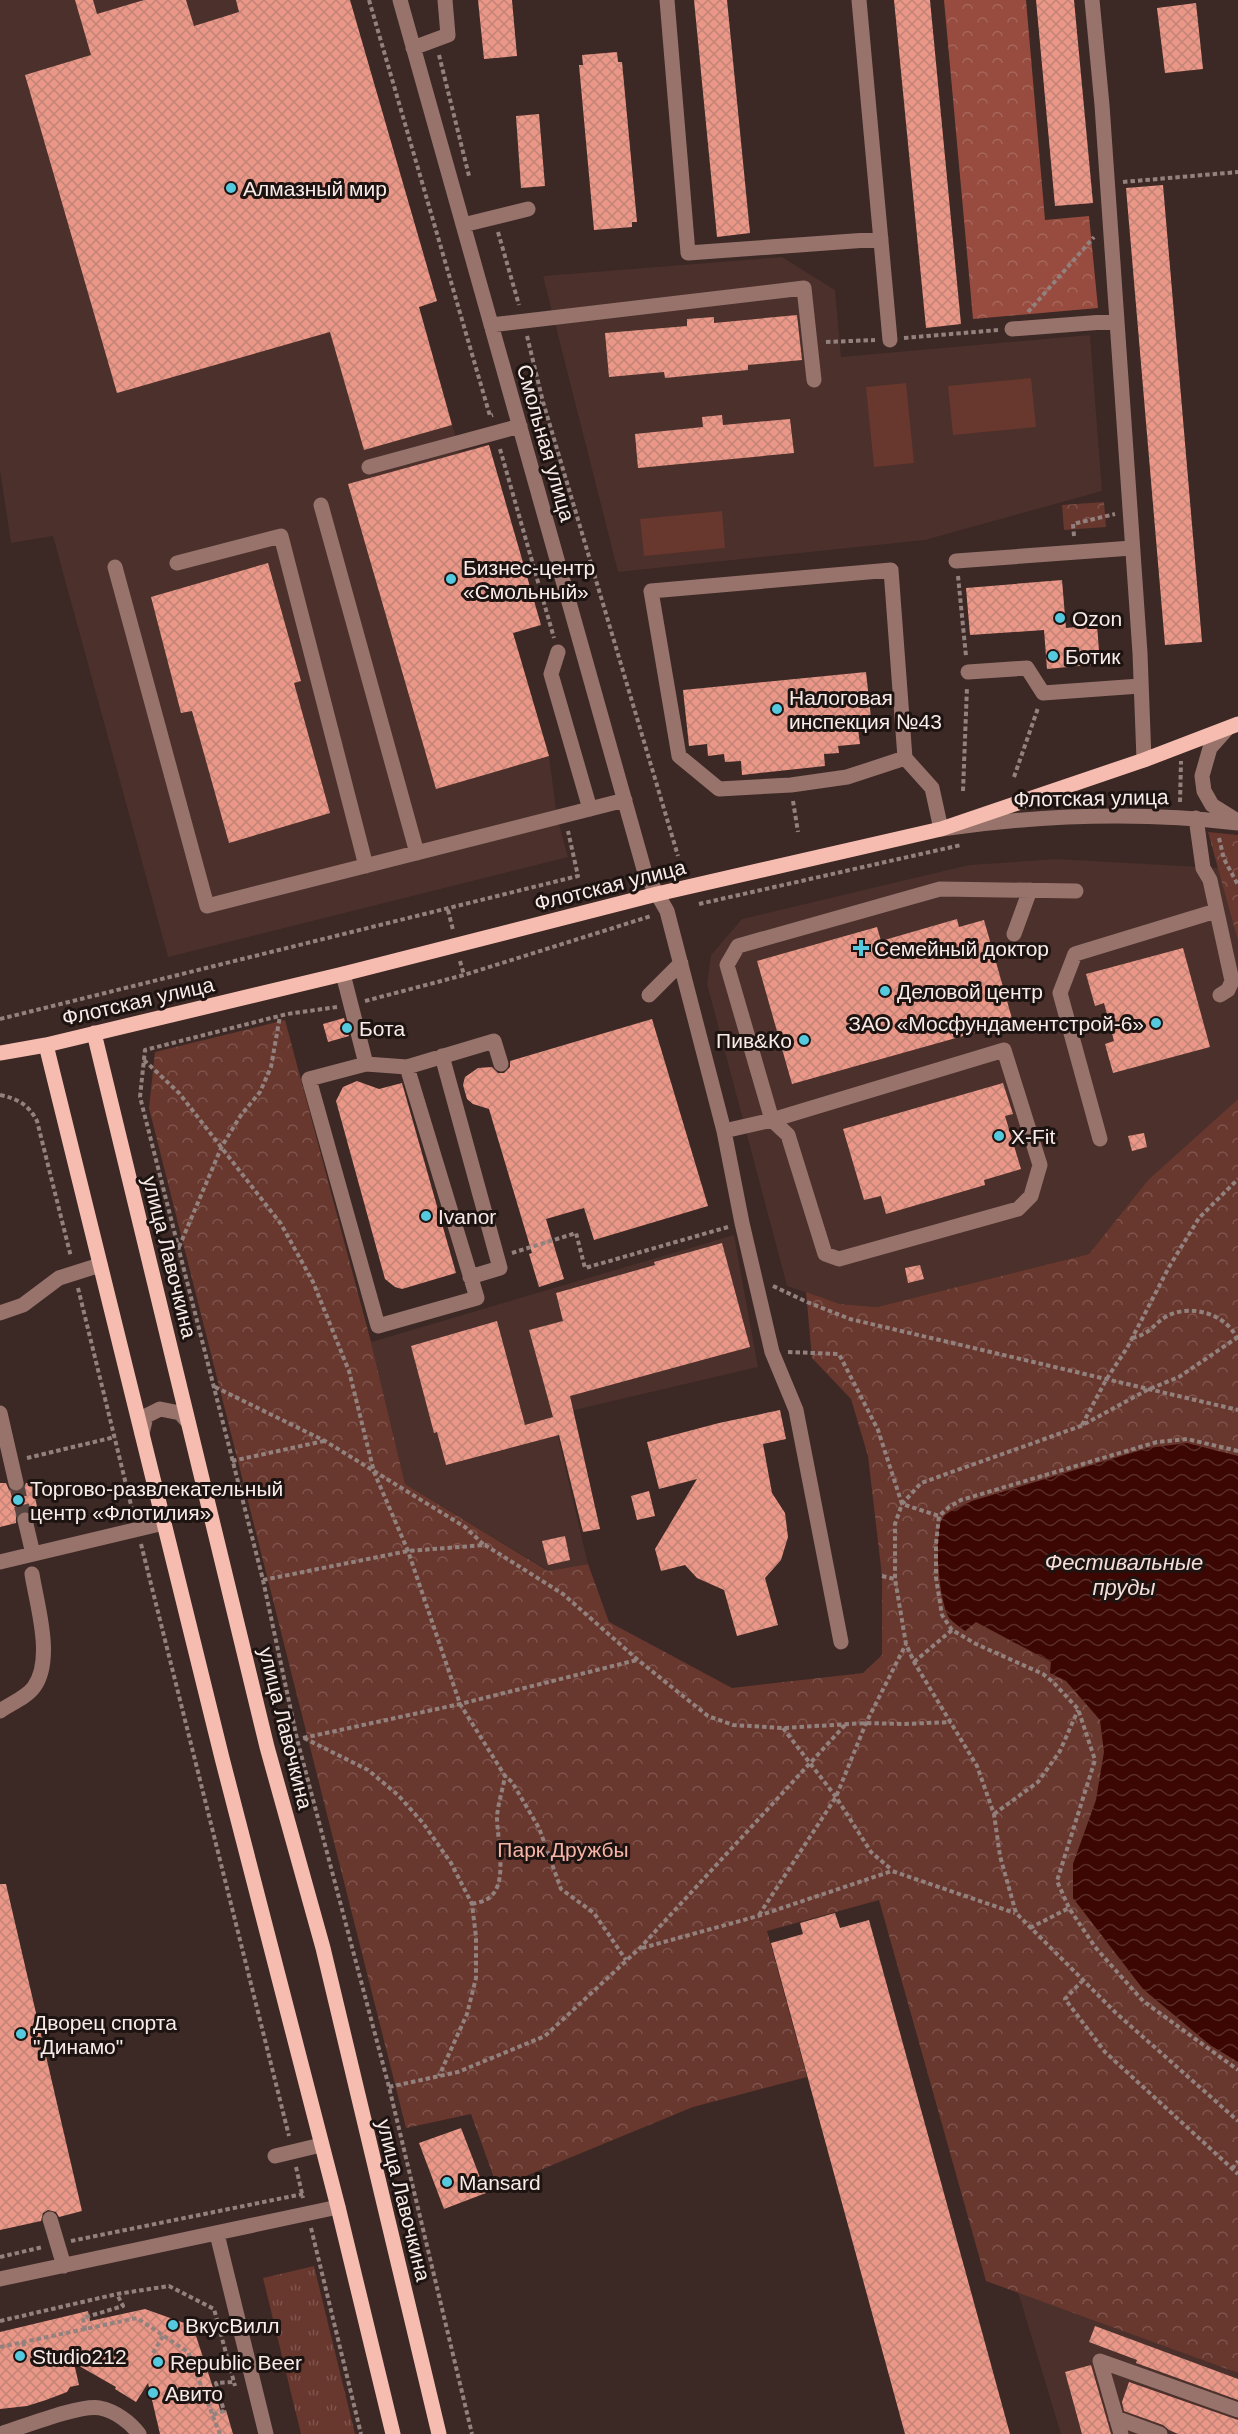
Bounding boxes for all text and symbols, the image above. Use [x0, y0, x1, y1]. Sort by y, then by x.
place label: Алмазный мир [243, 177, 387, 200]
marker: Алмазный мир [224, 181, 238, 195]
street label: Смольная улица [513, 362, 579, 524]
place label: Бизнес-центр «Смольный» [463, 556, 595, 603]
marker: Бизнес-центр «Смольный» [444, 572, 458, 586]
place label: Ozon [1072, 607, 1122, 630]
marker: Ozon [1053, 611, 1067, 625]
place label: Ботик [1065, 645, 1121, 668]
marker: Ботик [1046, 649, 1060, 663]
place label: Налоговая инспекция №43 [789, 686, 942, 733]
marker: Налоговая инспекция №43 [770, 702, 784, 716]
street label: Флотская улица [1013, 785, 1169, 811]
street label: Флотская улица [532, 855, 688, 915]
place label: Семейный доктор [874, 937, 1049, 960]
marker: Семейный доктор [852, 939, 870, 957]
street label: Флотская улица [60, 972, 216, 1030]
place label: Деловой центр [897, 980, 1043, 1003]
marker: Деловой центр [878, 984, 892, 998]
place label: ЗАО «Мосфундаментстрой-6» [848, 1012, 1144, 1035]
marker: ЗАО «Мосфундаментстрой-6» [1149, 1016, 1163, 1030]
place label: Бота [359, 1017, 405, 1040]
marker: Бота [340, 1021, 354, 1035]
place label: Пив&Ко [716, 1029, 792, 1052]
marker: Пив&Ко [797, 1033, 811, 1047]
place label: X-Fit [1011, 1125, 1055, 1148]
marker: X-Fit [992, 1129, 1006, 1143]
street label: улица Лавочкина [139, 1174, 201, 1341]
place label: Ivanor [438, 1205, 496, 1228]
marker: Ivanor [419, 1209, 433, 1223]
place label: Торгово-развлекательный центр «Флотилия» [30, 1477, 283, 1524]
marker: Торгово-развлекательный центр «Флотилия» [11, 1493, 25, 1507]
water label: Фестивальные пруды [1045, 1550, 1203, 1600]
street label: улица Лавочкина [255, 1645, 317, 1812]
park label: Парк Дружбы [497, 1838, 629, 1861]
place label: Дворец спорта "Динамо" [33, 2011, 177, 2058]
marker: Дворец спорта "Динамо" [14, 2027, 28, 2041]
street label: улица Лавочкина [373, 2117, 435, 2284]
place label: Mansard [459, 2171, 541, 2194]
marker: Mansard [440, 2175, 454, 2189]
place label: ВкусВилл [185, 2314, 279, 2337]
marker: ВкусВилл [166, 2318, 180, 2332]
place label: Studio212 [32, 2345, 127, 2368]
marker: Studio212 [13, 2349, 27, 2363]
place label: Republic Beer [170, 2351, 302, 2374]
marker: Republic Beer [151, 2355, 165, 2369]
place label: Авито [165, 2382, 223, 2405]
marker: Авито [146, 2386, 160, 2400]

